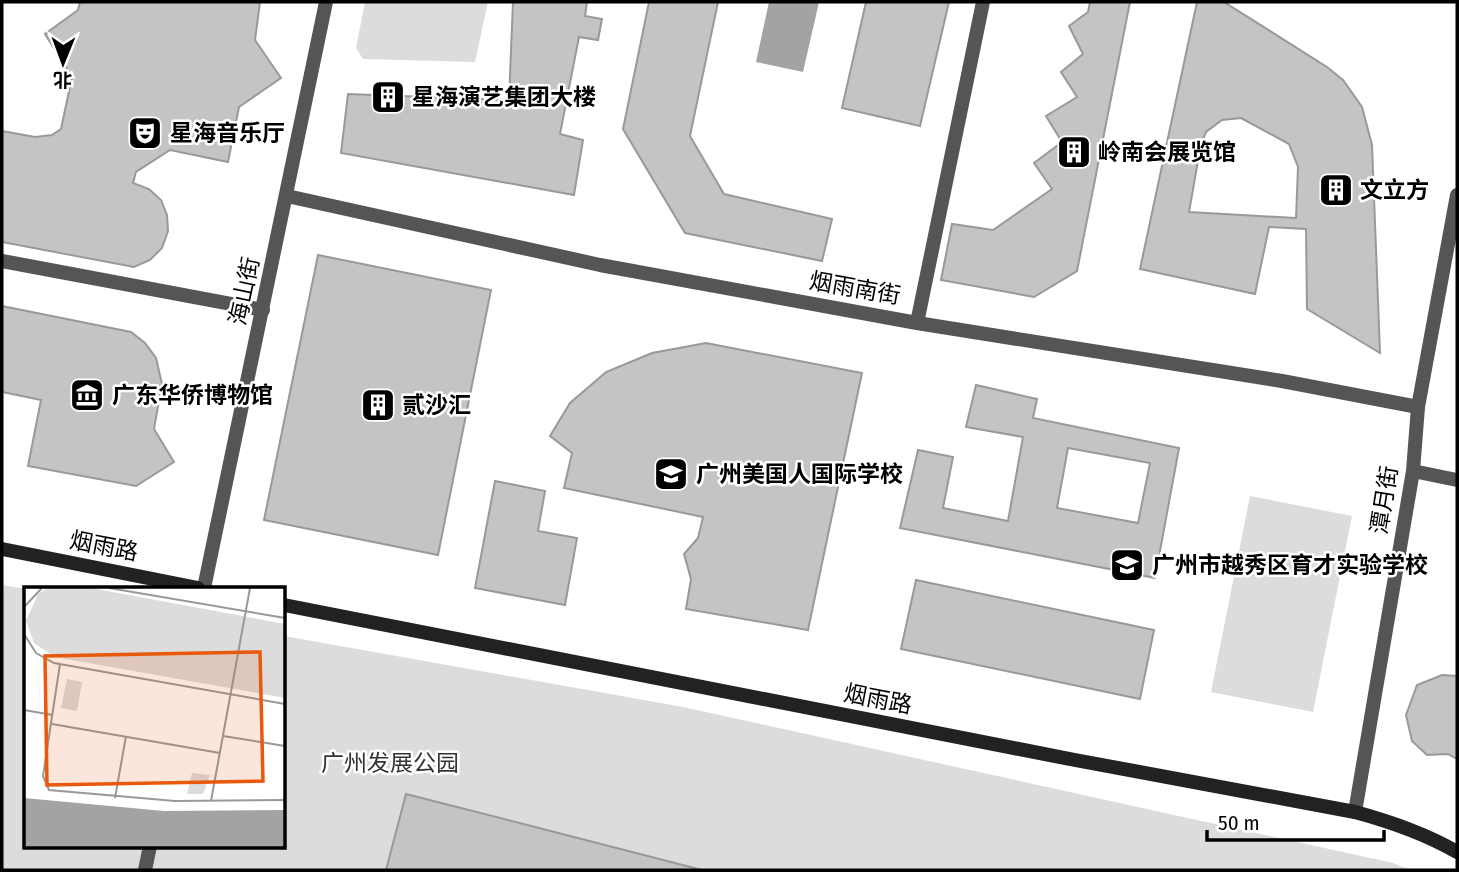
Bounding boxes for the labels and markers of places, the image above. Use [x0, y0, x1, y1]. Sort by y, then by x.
building icon: 星海演艺集团大楼 [369, 78, 407, 116]
place label: 星海演艺集团大楼 [412, 83, 596, 111]
theatre icon: 星海音乐厅 [126, 114, 164, 152]
place label: 星海音乐厅 [170, 119, 285, 147]
building icon: 岭南会展览馆 [1055, 133, 1093, 171]
place label: 岭南会展览馆 [1098, 138, 1236, 166]
building icon: 文立方 [1317, 171, 1355, 209]
place label: 文立方 [1360, 176, 1429, 204]
museum icon: 广东华侨博物馆 [68, 376, 106, 414]
place label: 广东华侨博物馆 [112, 381, 273, 409]
building icon: 贰沙汇 [359, 386, 397, 424]
place label: 贰沙汇 [402, 391, 471, 419]
school or university icon: 广州美国人国际学校 [652, 455, 690, 493]
place label: 广州美国人国际学校 [696, 460, 903, 488]
school or university icon: 广州市越秀区育才实验学校 [1108, 546, 1146, 584]
place label: 广州市越秀区育才实验学校 [1152, 551, 1428, 579]

